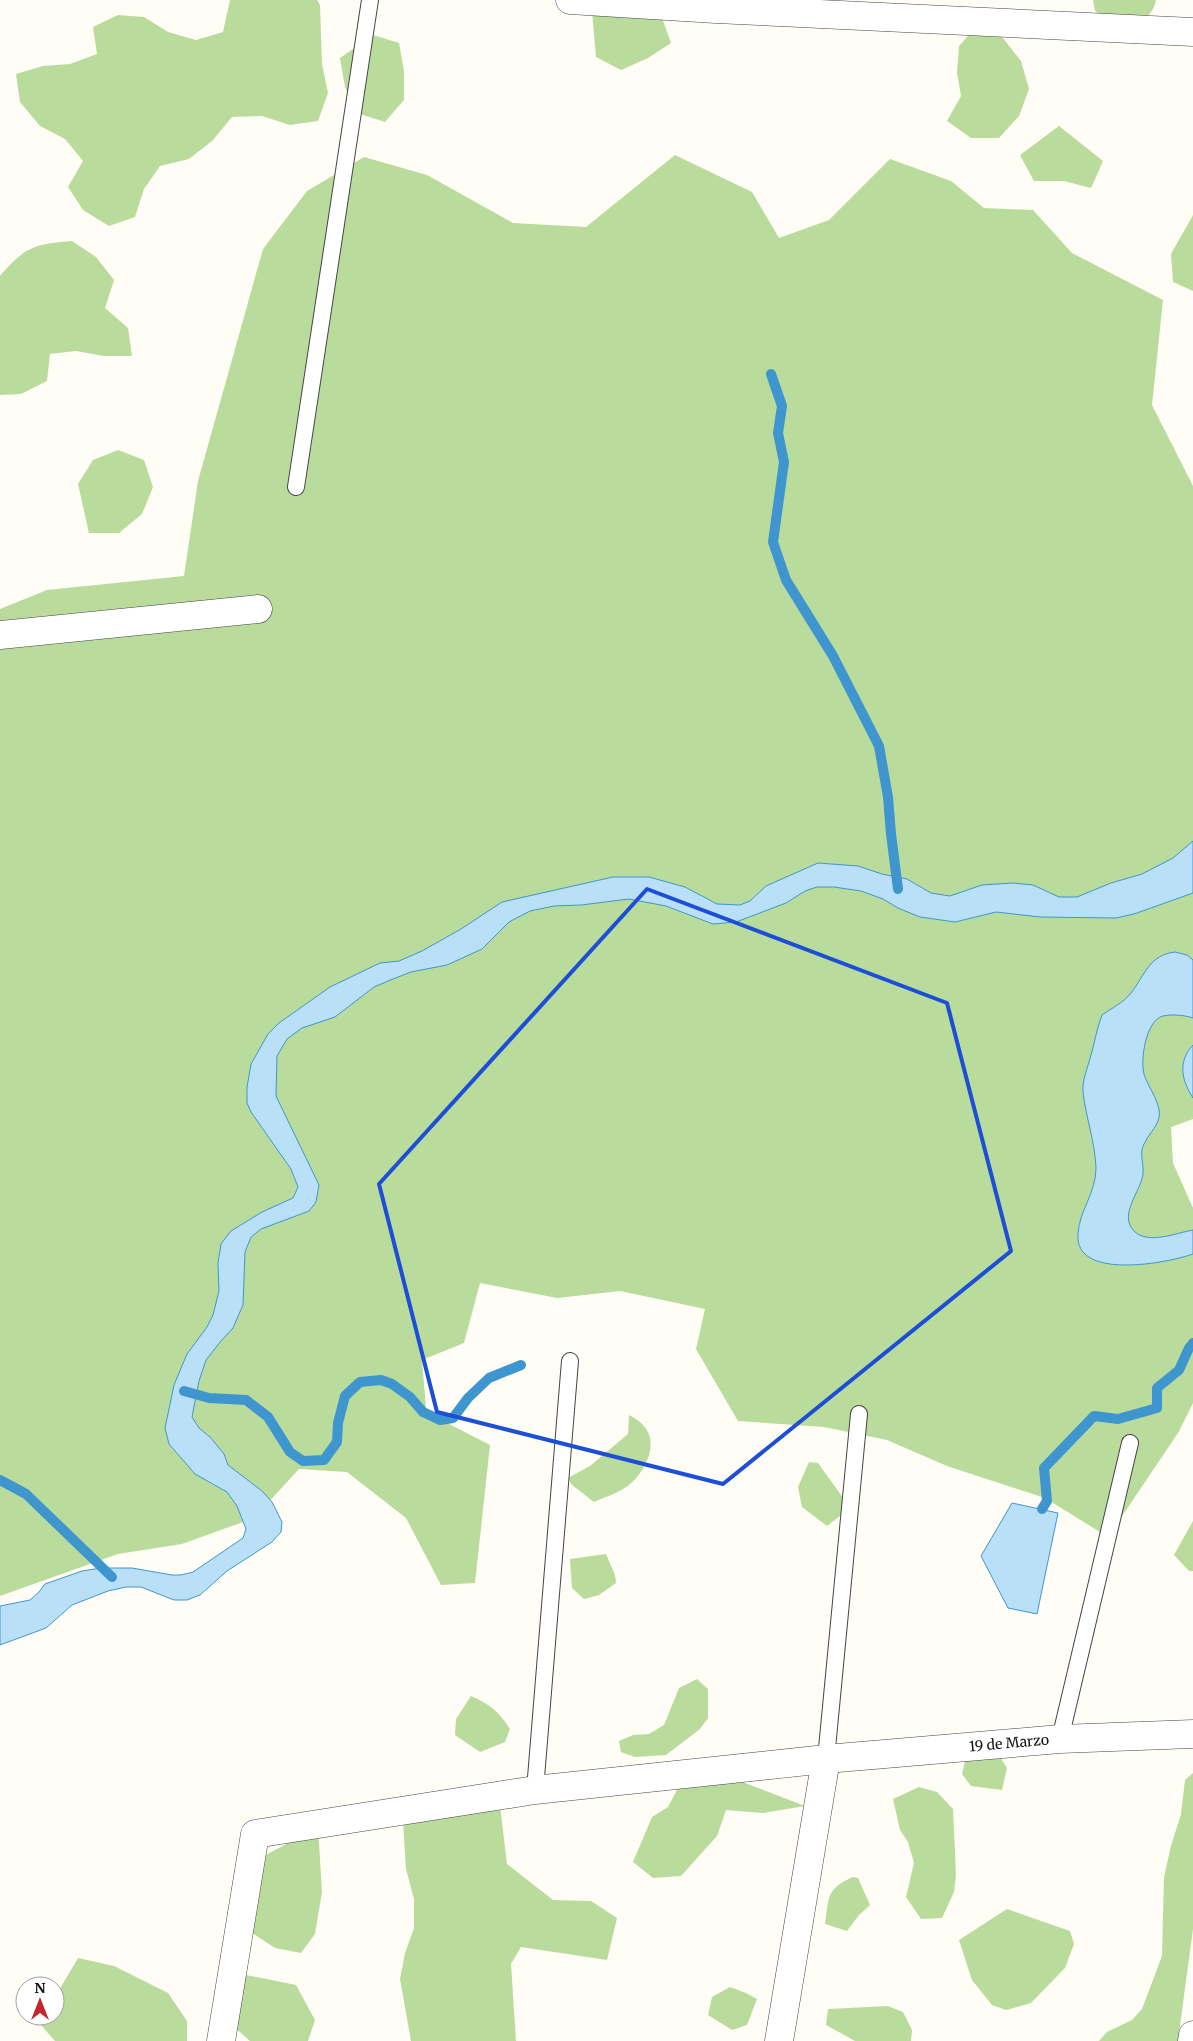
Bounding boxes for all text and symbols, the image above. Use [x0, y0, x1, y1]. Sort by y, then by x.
street label: 19 de Marzo [968, 1731, 1050, 1755]
north arrow [15, 1976, 65, 2026]
text: N [34, 1979, 46, 1997]

